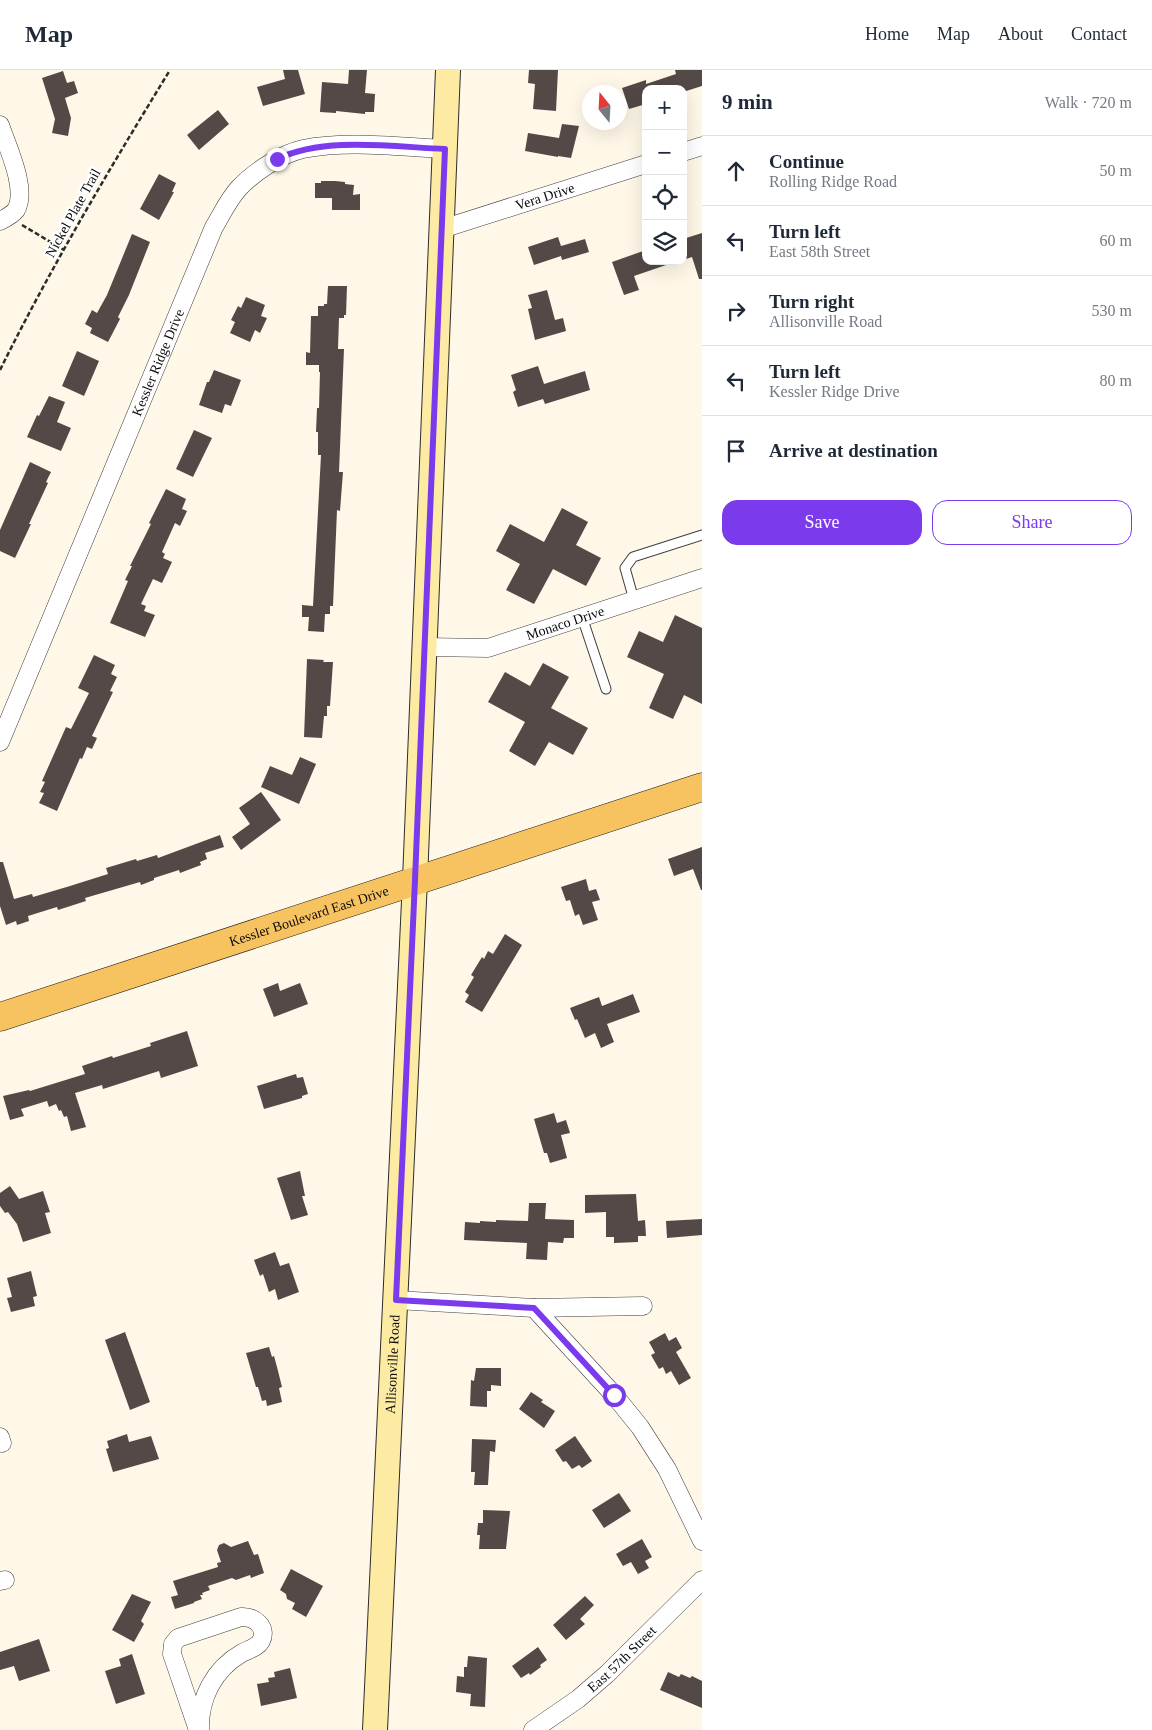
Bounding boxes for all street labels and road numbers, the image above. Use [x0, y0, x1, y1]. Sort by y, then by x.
street label: Nickel Plate Trail [42, 166, 104, 260]
street label: Vera Drive [514, 180, 576, 213]
street label: Kessler Ridge Drive [129, 307, 187, 418]
street label: Monaco Drive [524, 603, 606, 643]
street label: Kessler Boulevard East Drive [227, 883, 390, 949]
street label: Allisonville Road [382, 1315, 402, 1414]
street label: East 57th Street [584, 1623, 659, 1695]

